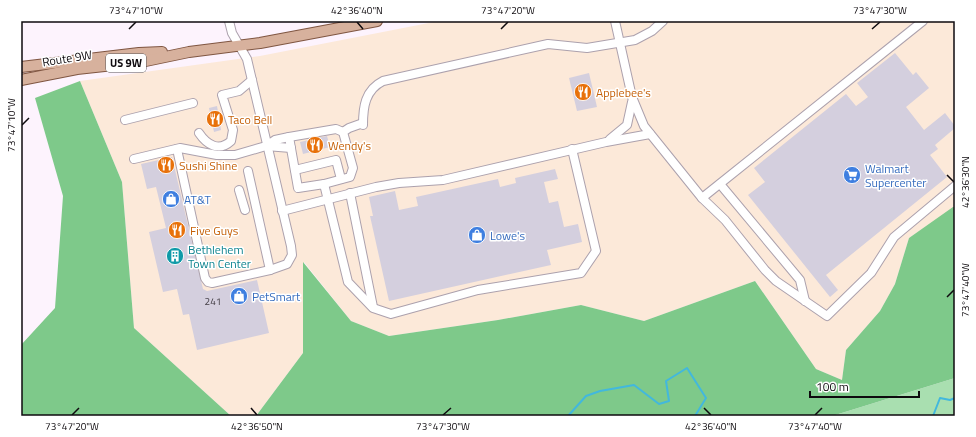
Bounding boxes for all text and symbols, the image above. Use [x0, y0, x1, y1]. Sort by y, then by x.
text: 73°47'10"W [109, 3, 163, 18]
text: 42°36'40"N [331, 3, 383, 18]
text: 73°47'20"W [481, 3, 535, 18]
text: 73°47'30"W [853, 3, 907, 18]
street label: Route 9W [41, 45, 94, 71]
road number: US 9W [106, 54, 146, 72]
restaurant icon: Applebee's [573, 82, 593, 102]
place label: Applebee's [596, 83, 651, 102]
text: 73°47'10"W [4, 98, 19, 152]
restaurant icon: Taco Bell [205, 109, 225, 129]
place label: Taco Bell [228, 110, 272, 129]
restaurant icon: Wendy's [305, 135, 325, 155]
place label: Wendy's [328, 136, 371, 155]
restaurant icon: Sushi Shine [156, 155, 176, 175]
place label: Sushi Shine [179, 156, 237, 175]
text: 42°36'30"N [958, 156, 973, 208]
place label: Walmart Supercenter [865, 159, 926, 192]
supermarket icon: Walmart Supercenter [842, 165, 862, 185]
shop icon: AT&T [161, 189, 181, 209]
place label: AT&T [184, 190, 211, 209]
restaurant icon: Five Guys [167, 220, 187, 240]
place label: Five Guys [190, 221, 239, 240]
shop icon: Lowe's [467, 225, 487, 245]
place label: Lowe's [490, 226, 525, 245]
place label: Bethlehem Town Center [188, 240, 251, 273]
building icon: Bethlehem Town Center [165, 246, 185, 266]
text: 73°47'40"W [958, 263, 973, 317]
shop icon: PetSmart [229, 286, 249, 306]
place label: PetSmart [252, 287, 301, 306]
house number: 241 [205, 294, 221, 309]
scale bar [810, 373, 919, 399]
text: 100 m [816, 377, 849, 396]
text: 73°47'20"W [45, 419, 99, 434]
text: 42°36'50"N [231, 419, 283, 434]
text: 73°47'30"W [416, 419, 470, 434]
text: 42°36'40"N [685, 419, 737, 434]
text: 73°47'40"W [788, 419, 842, 434]

